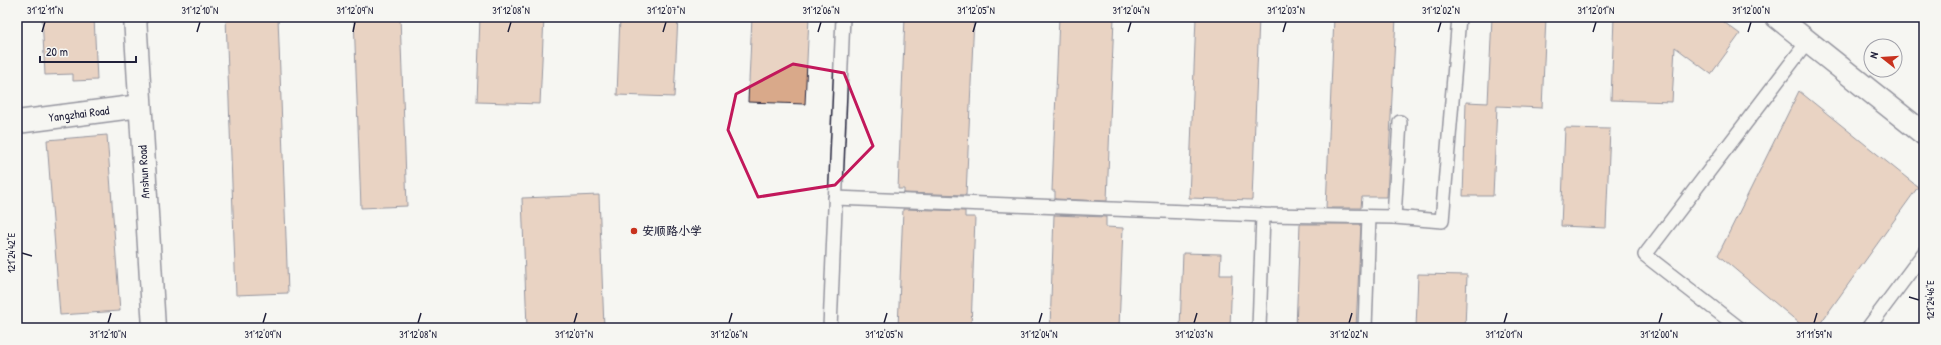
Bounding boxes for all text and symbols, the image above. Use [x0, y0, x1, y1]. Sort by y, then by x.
text: 31°12'11"N [27, 4, 63, 17]
text: 31°12'10"N [182, 4, 218, 17]
text: 31°12'09"N [337, 4, 373, 17]
text: 31°12'08"N [492, 4, 530, 17]
text: 31°12'07"N [647, 4, 685, 17]
text: 31°12'06"N [802, 4, 840, 17]
text: 31°12'05"N [957, 4, 995, 17]
text: 31°12'04"N [1113, 4, 1149, 17]
text: 31°12'03"N [1267, 4, 1305, 17]
text: 31°12'02"N [1422, 4, 1460, 17]
text: 31°12'01"N [1578, 4, 1614, 17]
text: 31°12'00"N [1732, 4, 1770, 17]
scale bar [40, 38, 136, 64]
north arrow [1863, 38, 1903, 78]
text: 20 m [46, 43, 68, 60]
text: N [1866, 50, 1881, 60]
street label: Yangzhai Road [48, 101, 110, 126]
street label: Anshun Road [134, 145, 153, 199]
place label: 安顺路小学 [642, 222, 702, 239]
marker: 安顺路小学 [629, 226, 639, 236]
text: 121°24'42"E [5, 232, 18, 273]
text: 121°24'46"E [1924, 280, 1937, 320]
text: 31°12'10"N [90, 328, 126, 341]
text: 31°12'09"N [245, 328, 281, 341]
text: 31°12'08"N [399, 328, 437, 341]
text: 31°12'07"N [555, 328, 593, 341]
text: 31°12'06"N [710, 328, 748, 341]
text: 31°12'05"N [865, 328, 903, 341]
text: 31°12'04"N [1021, 328, 1057, 341]
text: 31°12'03"N [1175, 328, 1213, 341]
text: 31°12'02"N [1330, 328, 1368, 341]
text: 31°12'01"N [1486, 328, 1522, 341]
text: 31°12'00"N [1640, 328, 1678, 341]
text: 31°11'59"N [1796, 328, 1832, 341]

